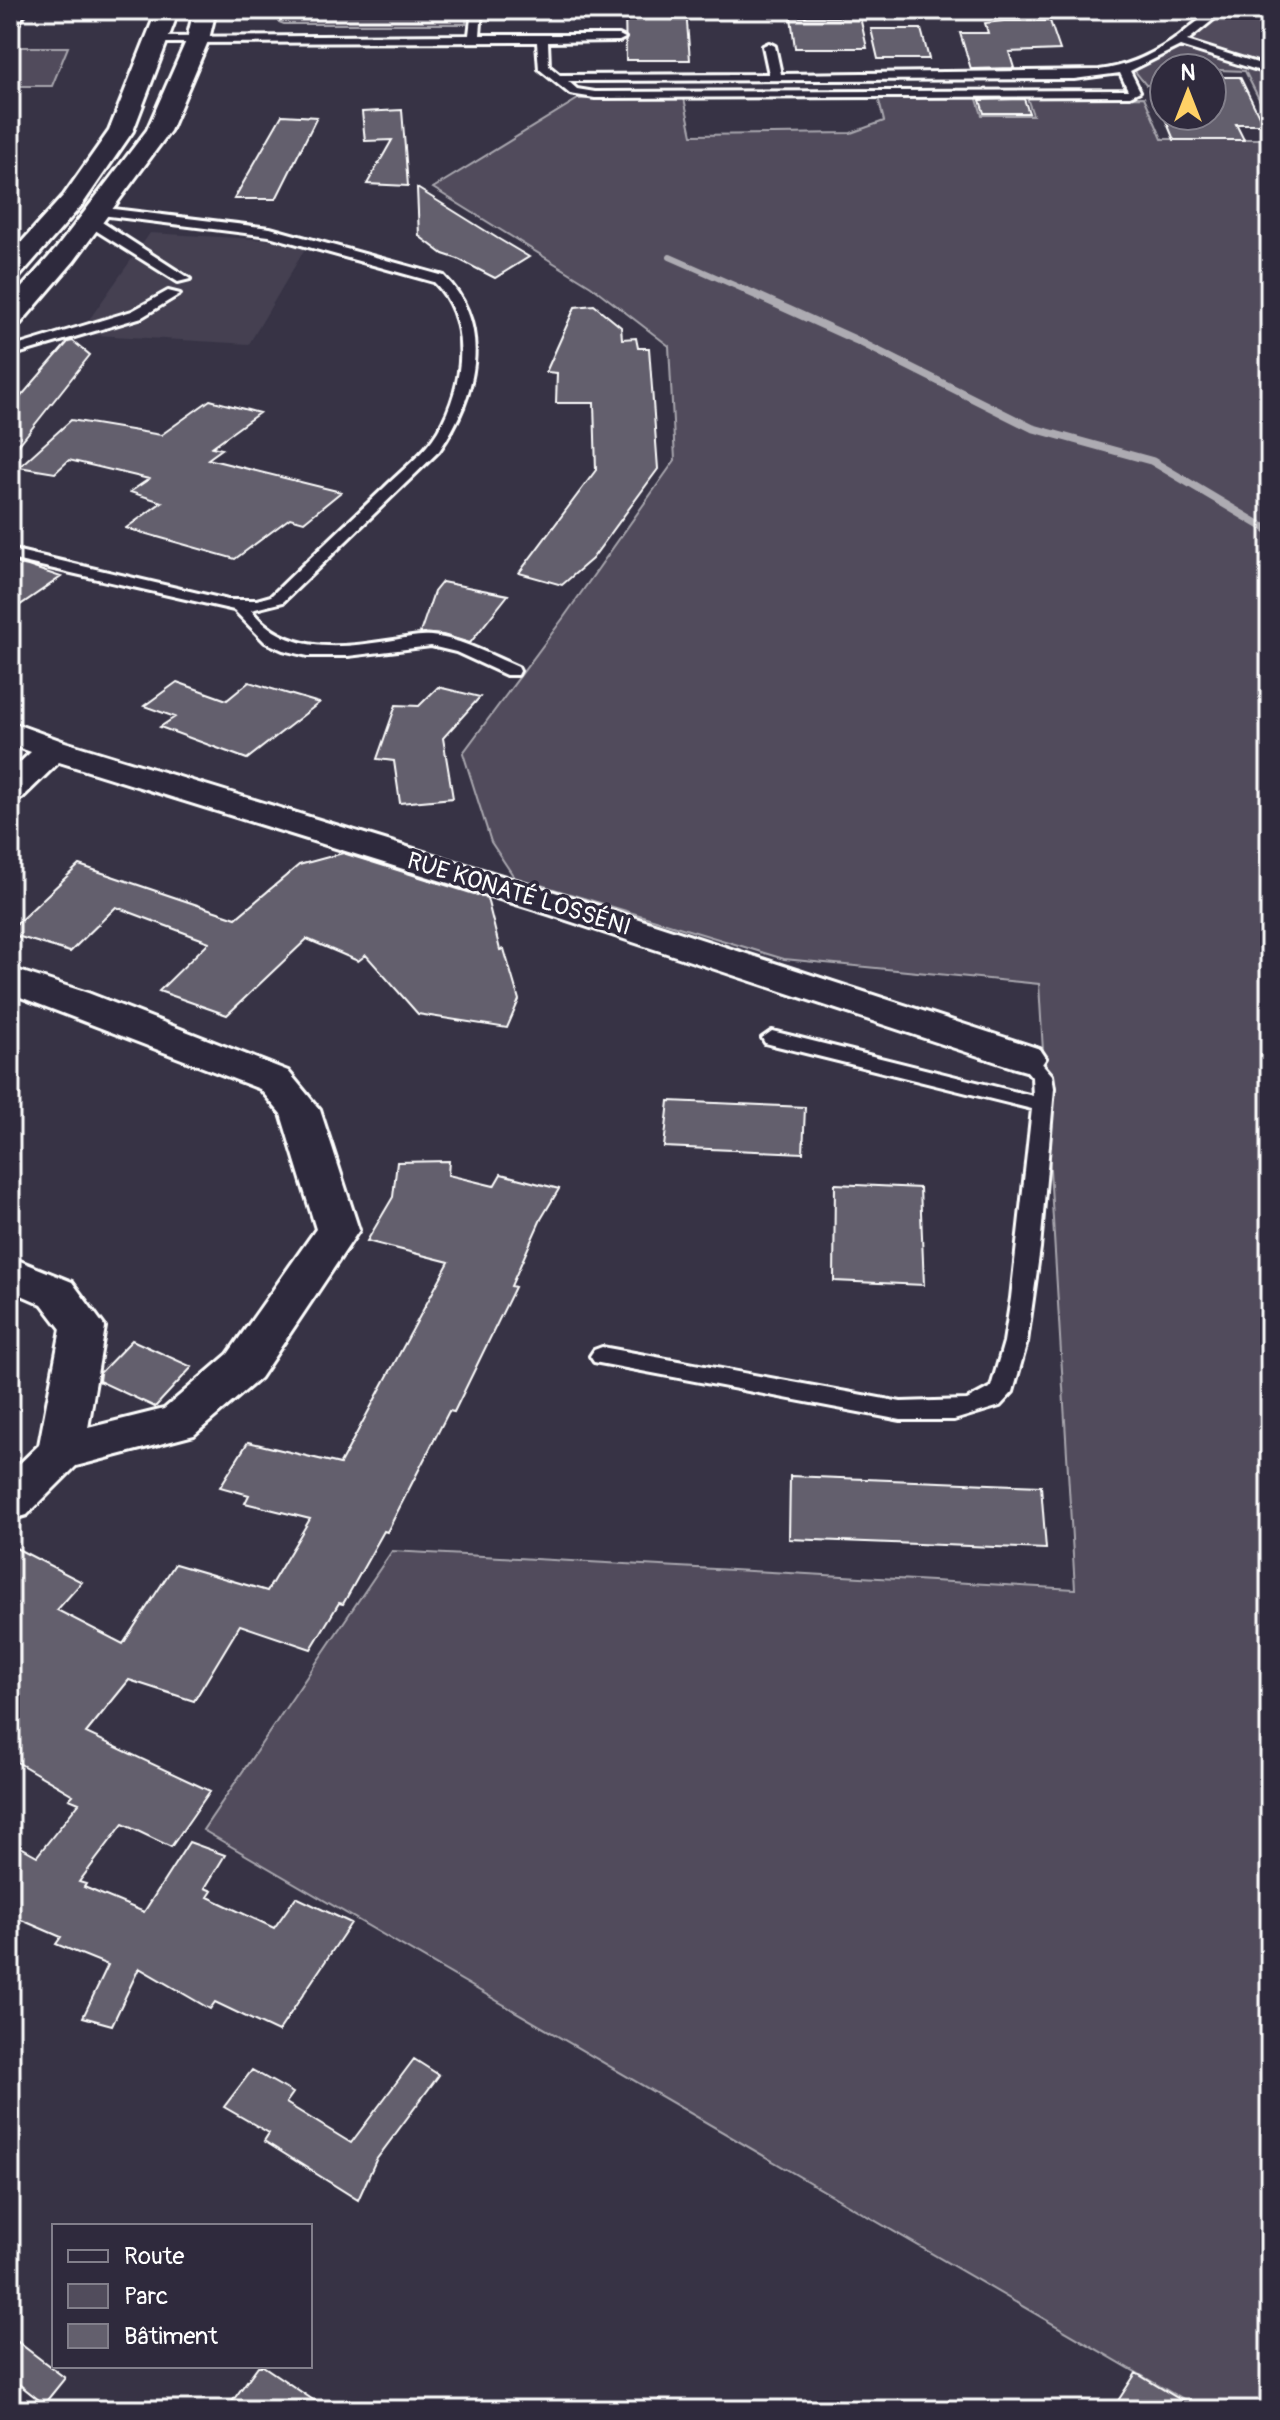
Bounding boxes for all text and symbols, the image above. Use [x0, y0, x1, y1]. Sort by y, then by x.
north arrow [1148, 52, 1228, 132]
text: N [1181, 59, 1196, 87]
street label: RUE KONATÉ LOSSÉNI [404, 846, 634, 942]
legend [52, 2224, 312, 2368]
text: Route [124, 2242, 185, 2271]
text: Parc [124, 2282, 168, 2311]
text: Bâtiment [124, 2322, 218, 2351]

